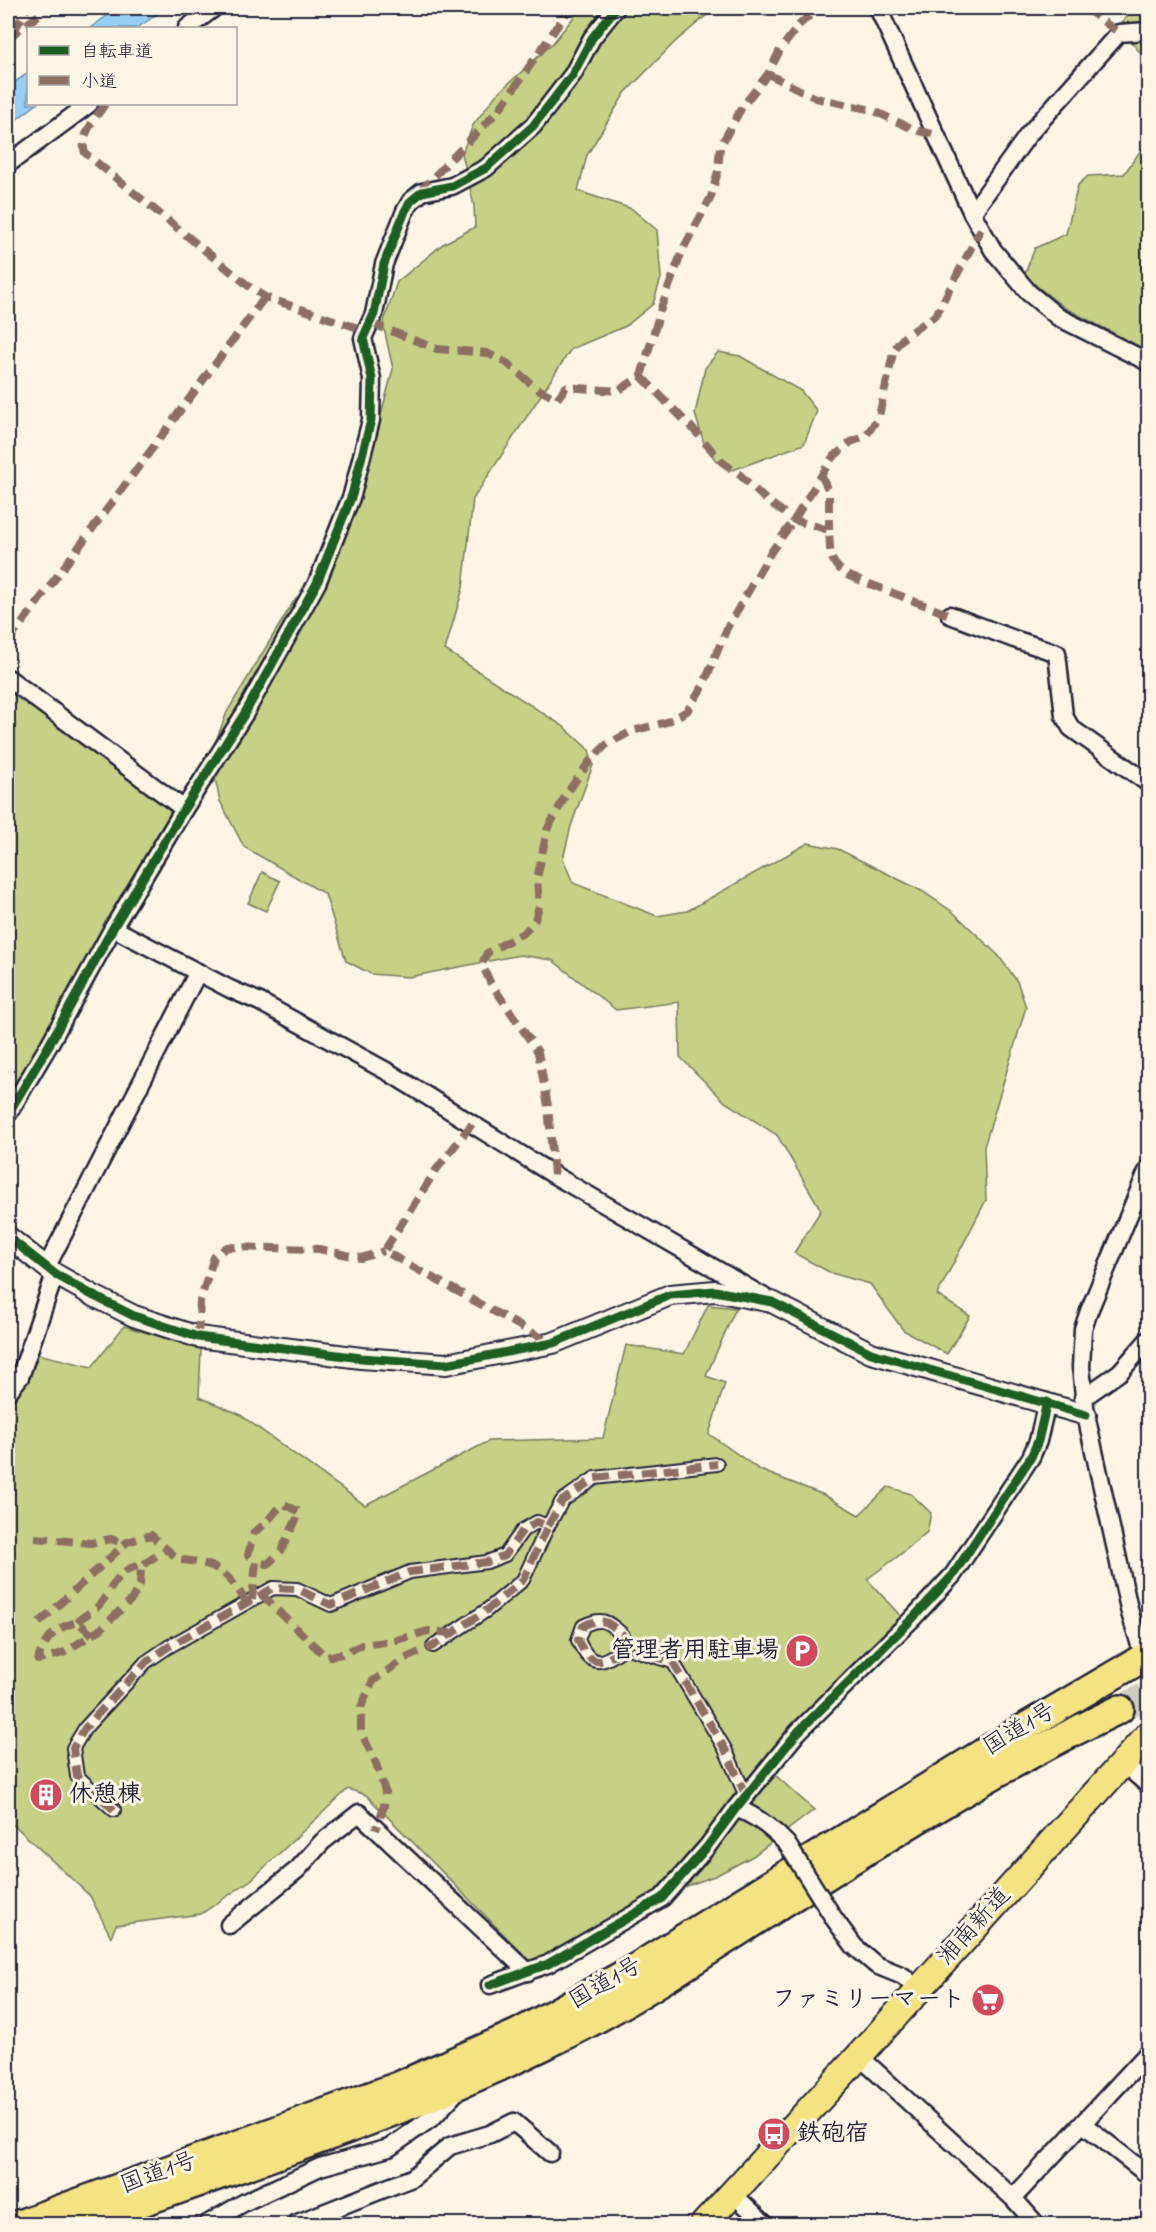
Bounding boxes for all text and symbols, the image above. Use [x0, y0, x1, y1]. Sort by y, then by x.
legend [27, 27, 237, 105]
text: 自転車道 [81, 40, 153, 66]
text: 小道 [81, 70, 117, 96]
parking icon: 管理者用駐車場 [784, 1633, 820, 1669]
place label: 管理者用駐車場 [611, 1634, 779, 1669]
street label: 国道1号 [977, 1694, 1063, 1766]
building icon: 休憩棟 [28, 1777, 64, 1813]
place label: 休憩棟 [69, 1778, 142, 1813]
street label: 湘南新道 [930, 1880, 1020, 1974]
street label: 国道1号 [563, 1949, 649, 2019]
supermarket icon: ファミリーマート [970, 1982, 1006, 2018]
place label: ファミリーマート [772, 1983, 965, 2018]
bus stop icon: 鉄砲宿 [756, 2116, 792, 2152]
place label: 鉄砲宿 [797, 2117, 869, 2152]
street label: 国道1号 [116, 2144, 202, 2204]

